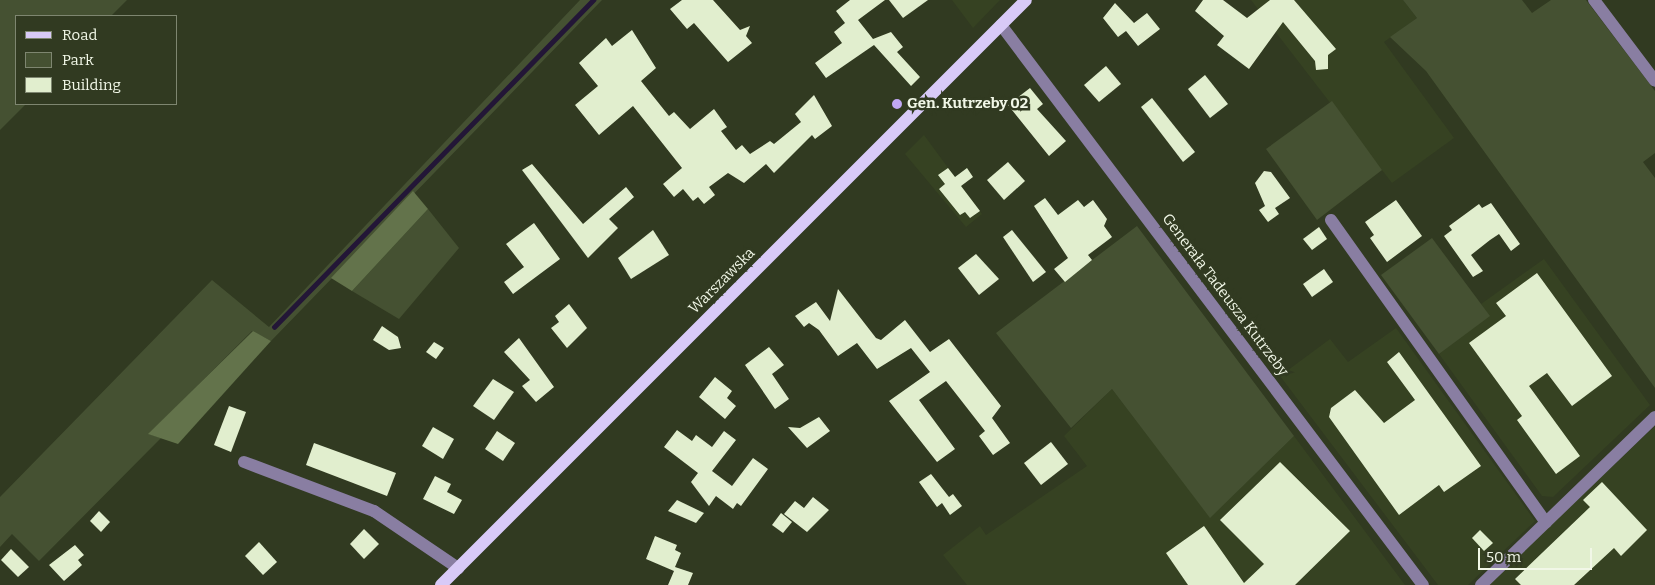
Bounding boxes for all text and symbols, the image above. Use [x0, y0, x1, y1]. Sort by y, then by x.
legend [15, 15, 178, 105]
text: Road [62, 26, 97, 44]
text: Park [62, 51, 94, 69]
text: Building [62, 76, 121, 94]
place label: Gen. Kutrzeby 02 [907, 95, 1028, 113]
marker: Gen. Kutrzeby 02 [891, 98, 903, 110]
street label: Generała Tadeusza Kutrzeby [1158, 210, 1292, 380]
street label: Warszawska [685, 244, 759, 318]
scale bar [1480, 538, 1594, 570]
text: 50 m [1486, 548, 1521, 566]

